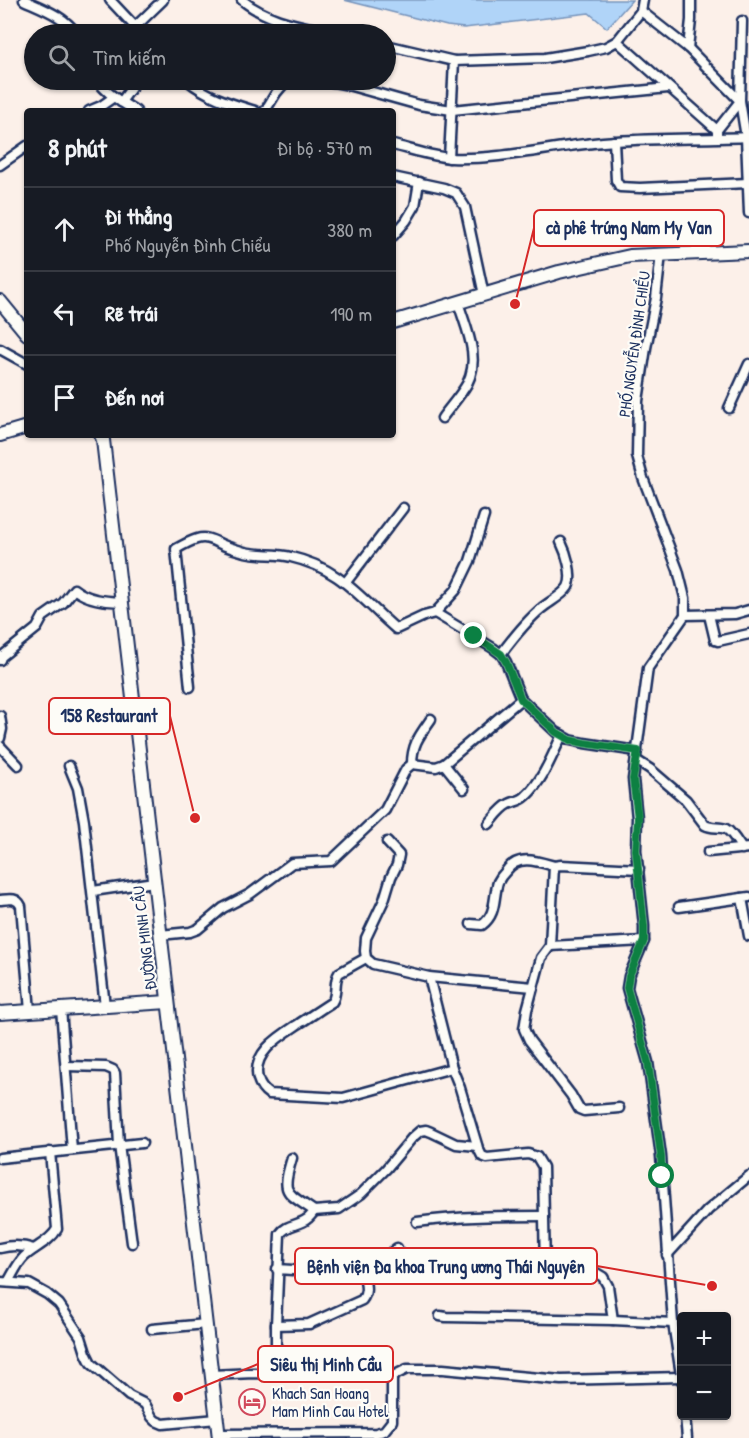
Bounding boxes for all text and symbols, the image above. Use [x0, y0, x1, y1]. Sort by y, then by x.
search box [24, 24, 396, 90]
icon: search [45, 41, 78, 74]
text: Tìm kiếm [93, 42, 166, 72]
text: 8 phút [48, 130, 107, 165]
text: Đi bộ · 570 m [277, 134, 372, 161]
text: Đi thẳng [105, 201, 172, 231]
callout: cà phê trứng Nam My Van [534, 210, 724, 246]
icon: ahead [48, 213, 81, 246]
text: cà phê trứng Nam My Van [546, 215, 712, 241]
text: 380 m [327, 216, 372, 243]
text: Phố Nguyễn Đình Chiểu [105, 231, 271, 258]
street label: PHỐ NGUYỄN ĐÌNH CHIỂU [613, 269, 655, 418]
icon: left [48, 297, 81, 330]
text: Rẽ trái [105, 298, 158, 328]
text: 190 m [330, 300, 372, 327]
icon: arrive [48, 381, 81, 414]
text: Đến nơi [105, 382, 165, 412]
route end [460, 622, 486, 648]
callout: 158 Restaurant [49, 698, 170, 734]
text: 158 Restaurant [60, 703, 158, 728]
street label: ĐƯỜNG MINH CẦU [127, 885, 161, 991]
route start [648, 1162, 674, 1188]
callout: Bệnh viện Đa khoa Trung ương Thái Nguyên [295, 1248, 597, 1284]
text: Bệnh viện Đa khoa Trung ương Thái Nguyên [307, 1254, 585, 1280]
map controls [677, 1312, 731, 1420]
button: + [677, 1312, 731, 1366]
callout: Siêu thị Minh Cầu [258, 1346, 393, 1382]
text: Siêu thị Minh Cầu [270, 1352, 383, 1377]
button: − [677, 1366, 731, 1420]
place label: Khach San Hoang Mam Minh Cau Hotel [272, 1382, 389, 1422]
hotel icon: Khach San Hoang Mam Minh Cau Hotel [237, 1387, 267, 1417]

